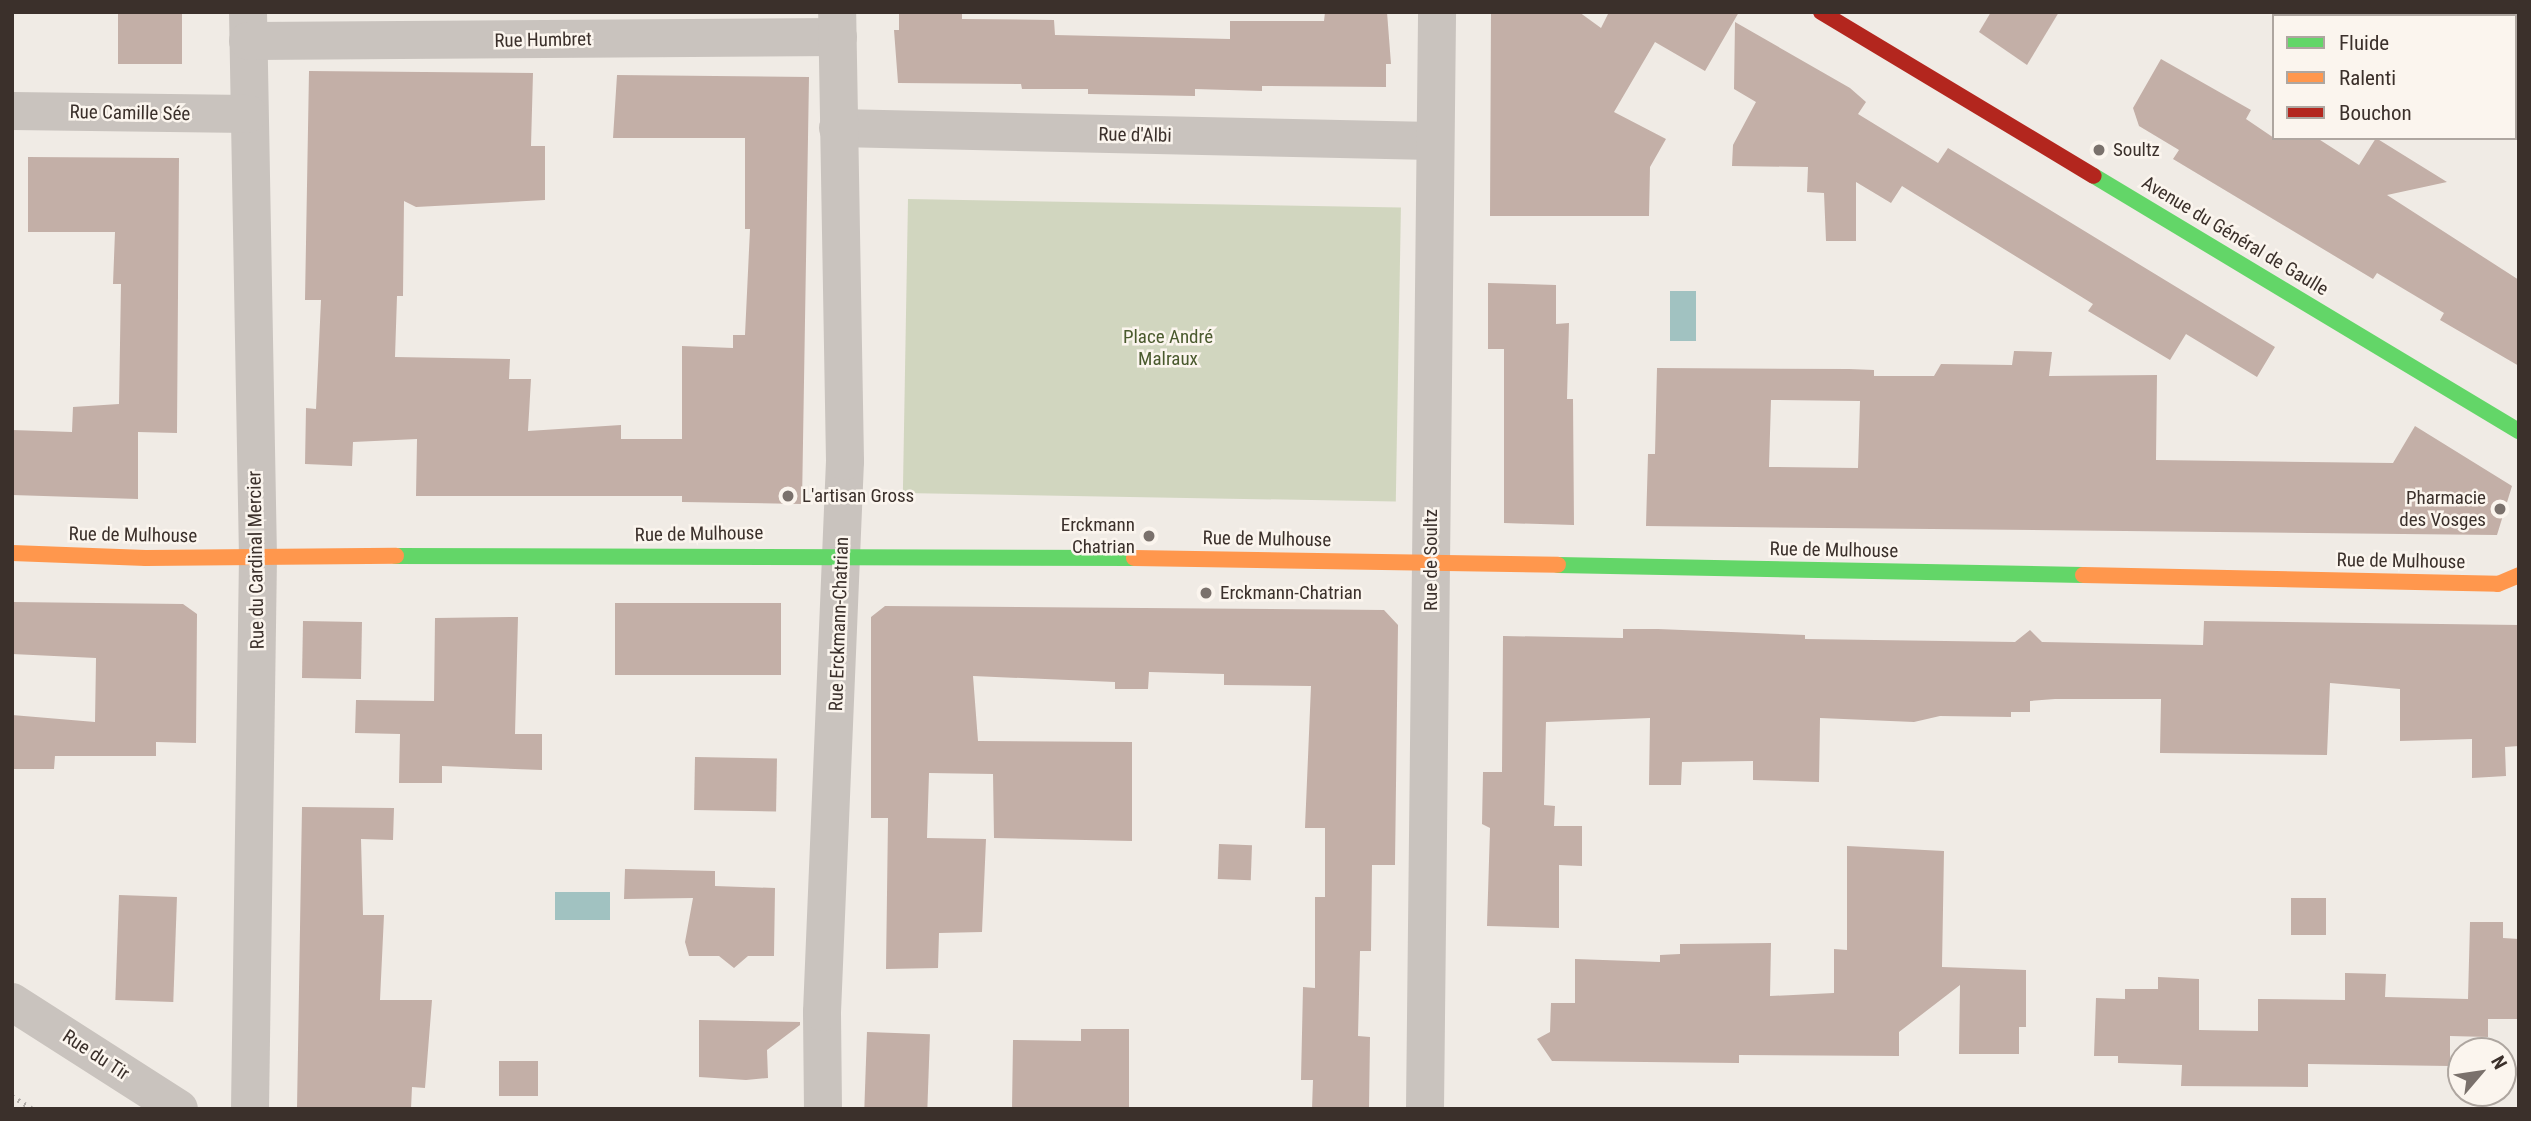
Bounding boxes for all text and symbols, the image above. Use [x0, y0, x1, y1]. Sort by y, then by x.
legend [2272, 14, 2517, 140]
street label: Rue Humbret [494, 28, 592, 52]
text: Fluide [2339, 31, 2389, 55]
text: Ralenti [2339, 66, 2396, 90]
street label: Rue Camille Sée [69, 101, 191, 125]
text: Bouchon [2339, 101, 2412, 125]
street label: Rue d'Albi [1098, 123, 1172, 147]
place label: Soultz [2113, 139, 2160, 161]
marker: Soultz [2091, 142, 2107, 158]
street label: Avenue du Général de Gaulle [2138, 171, 2332, 301]
park label: Place André Malraux [1123, 326, 1213, 370]
street label: Rue du Cardinal Mercier [243, 471, 269, 649]
place label: L'artisan Gross [802, 485, 914, 507]
place label: Pharmacie des Vosges [2399, 487, 2486, 531]
marker: L'artisan Gross [780, 488, 796, 504]
marker: Pharmacie des Vosges [2492, 501, 2508, 517]
street label: Rue de Soultz [1420, 509, 1442, 611]
place label: Erckmann Chatrian [1061, 514, 1135, 558]
street label: Rue de Mulhouse [635, 521, 763, 547]
street label: Rue de Mulhouse [69, 522, 197, 548]
street label: Rue de Mulhouse [1203, 526, 1331, 552]
marker: Erckmann Chatrian [1141, 528, 1157, 544]
street label: Rue Erckmann-Chatrian [825, 536, 853, 712]
street label: Rue de Mulhouse [1770, 537, 1898, 563]
street label: Rue de Mulhouse [2337, 548, 2465, 574]
place label: Erckmann-Chatrian [1220, 582, 1362, 604]
marker: Erckmann-Chatrian [1198, 585, 1214, 601]
street label: Rue du Tir [58, 1025, 134, 1085]
north arrow [2447, 1037, 2517, 1107]
text: N [2486, 1052, 2512, 1073]

